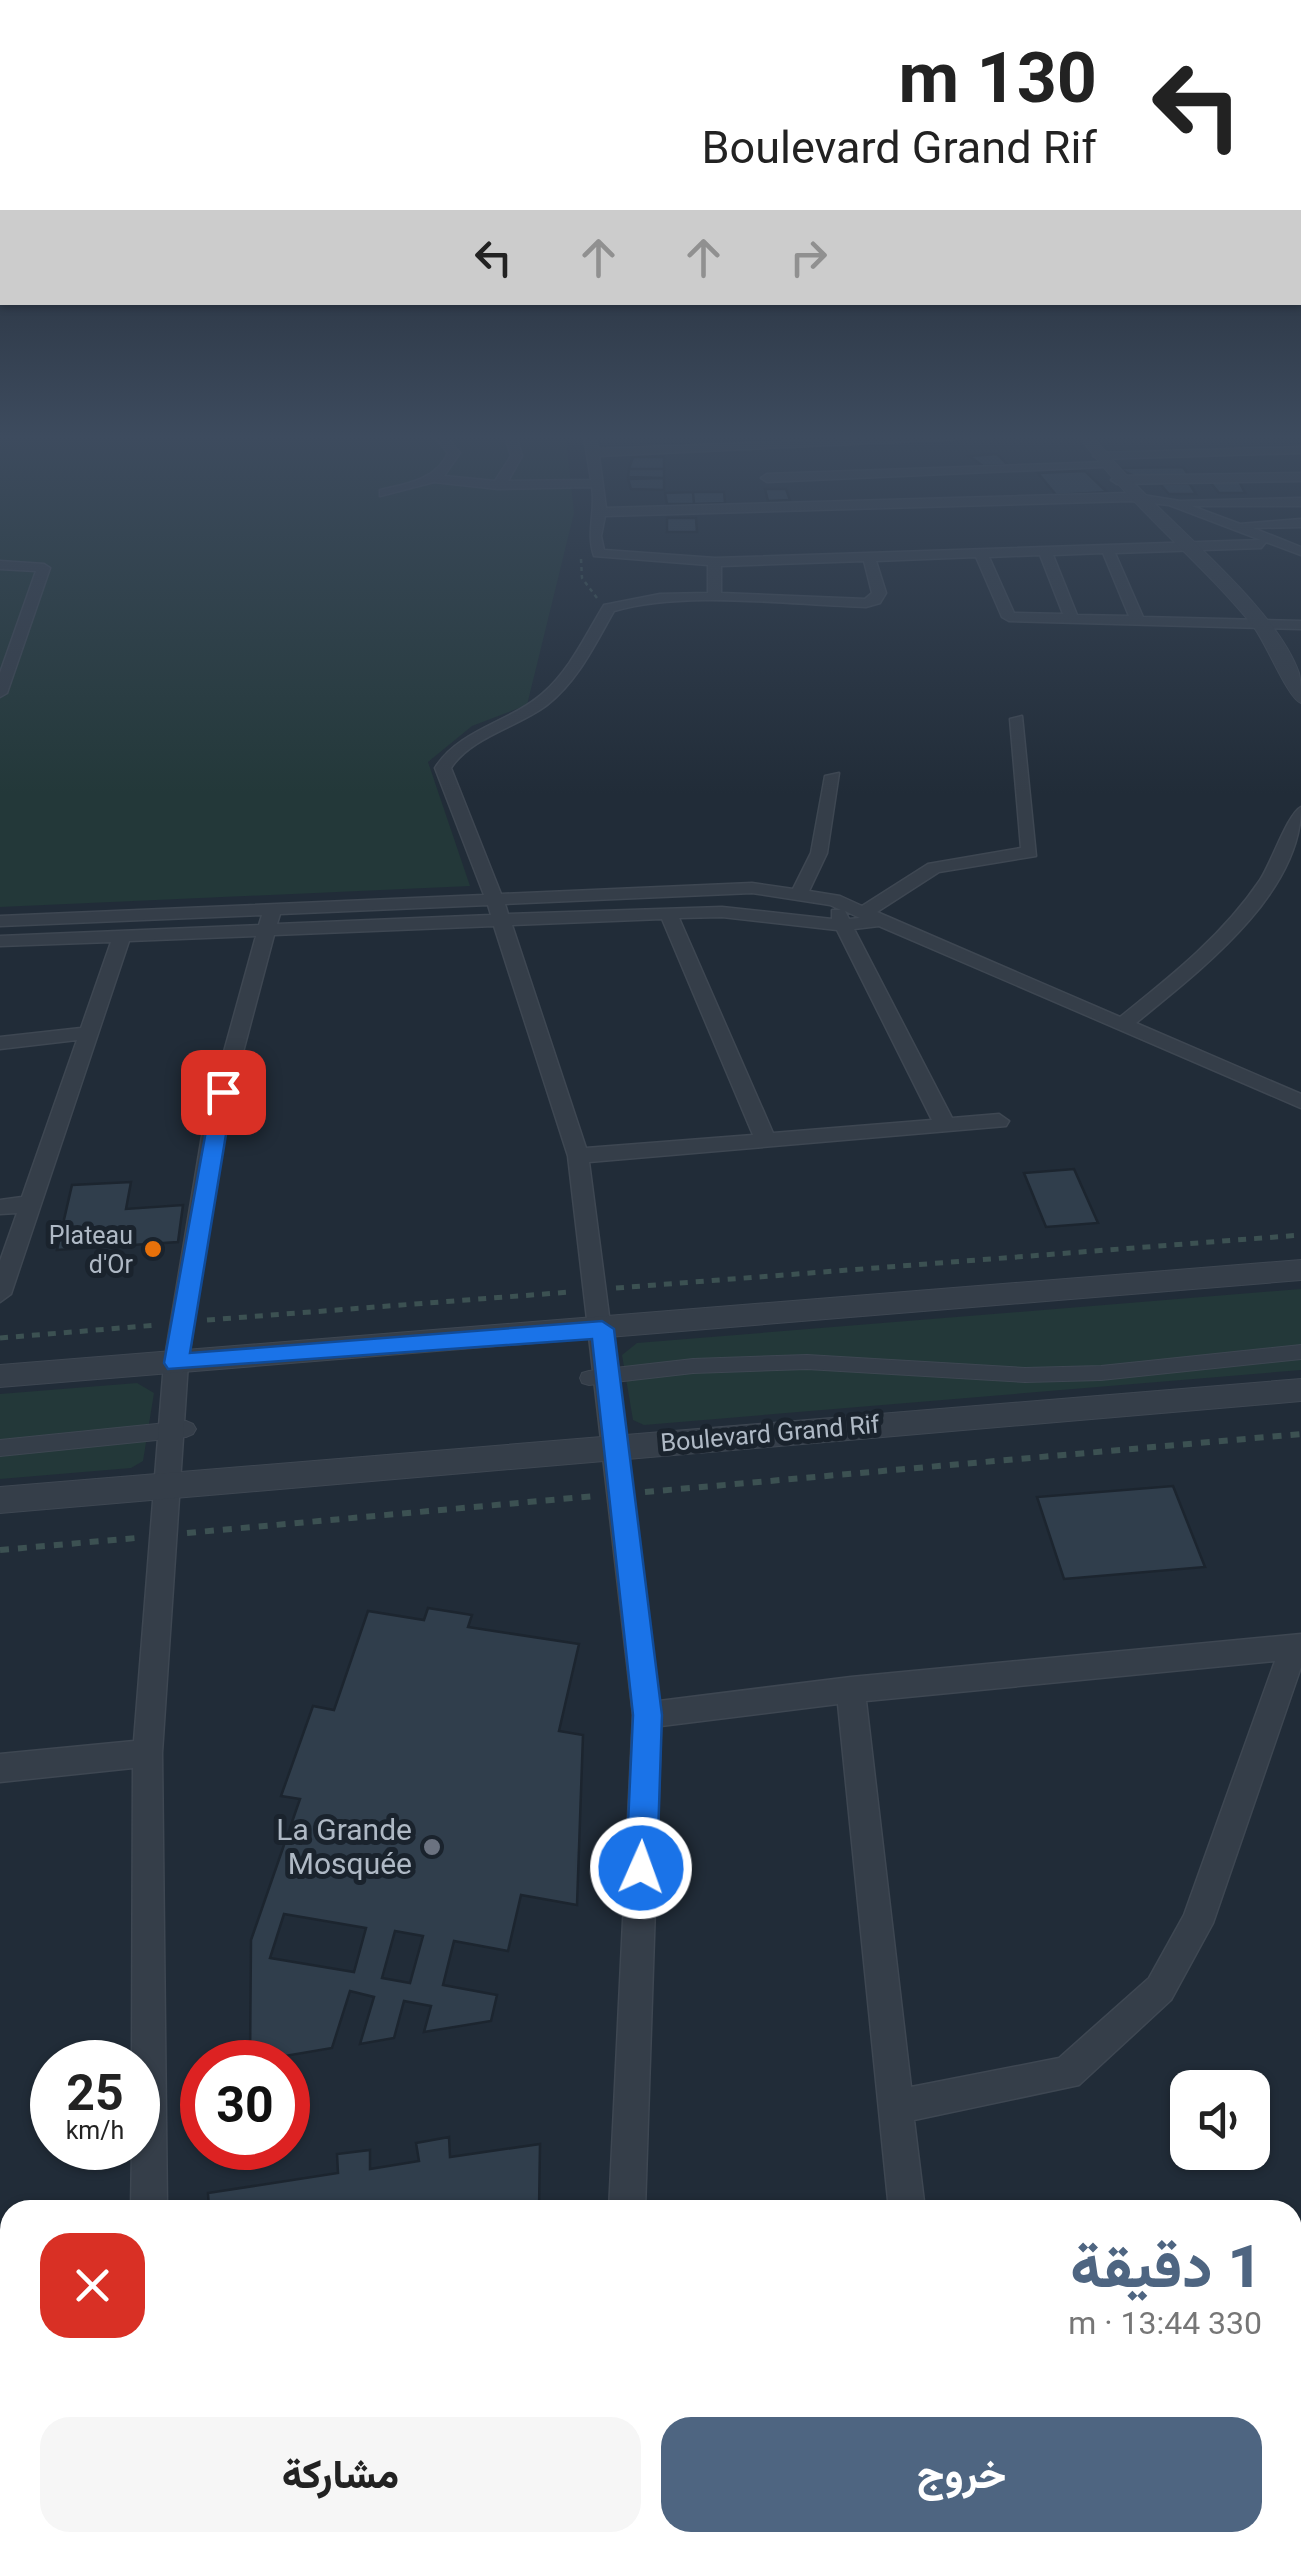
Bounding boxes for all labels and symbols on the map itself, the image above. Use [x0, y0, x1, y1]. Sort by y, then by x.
pin [181, 1050, 266, 1135]
place label: Plateau d'Or [49, 1221, 134, 1279]
marker: Plateau d'Or [142, 1238, 164, 1260]
street label: Boulevard Grand Rif [659, 1409, 881, 1458]
place label: La Grande Mosquée [276, 1812, 412, 1881]
position arrow [589, 1816, 693, 1920]
marker: La Grande Mosquée [421, 1836, 443, 1858]
speed limit sign: 30 [180, 2040, 310, 2170]

